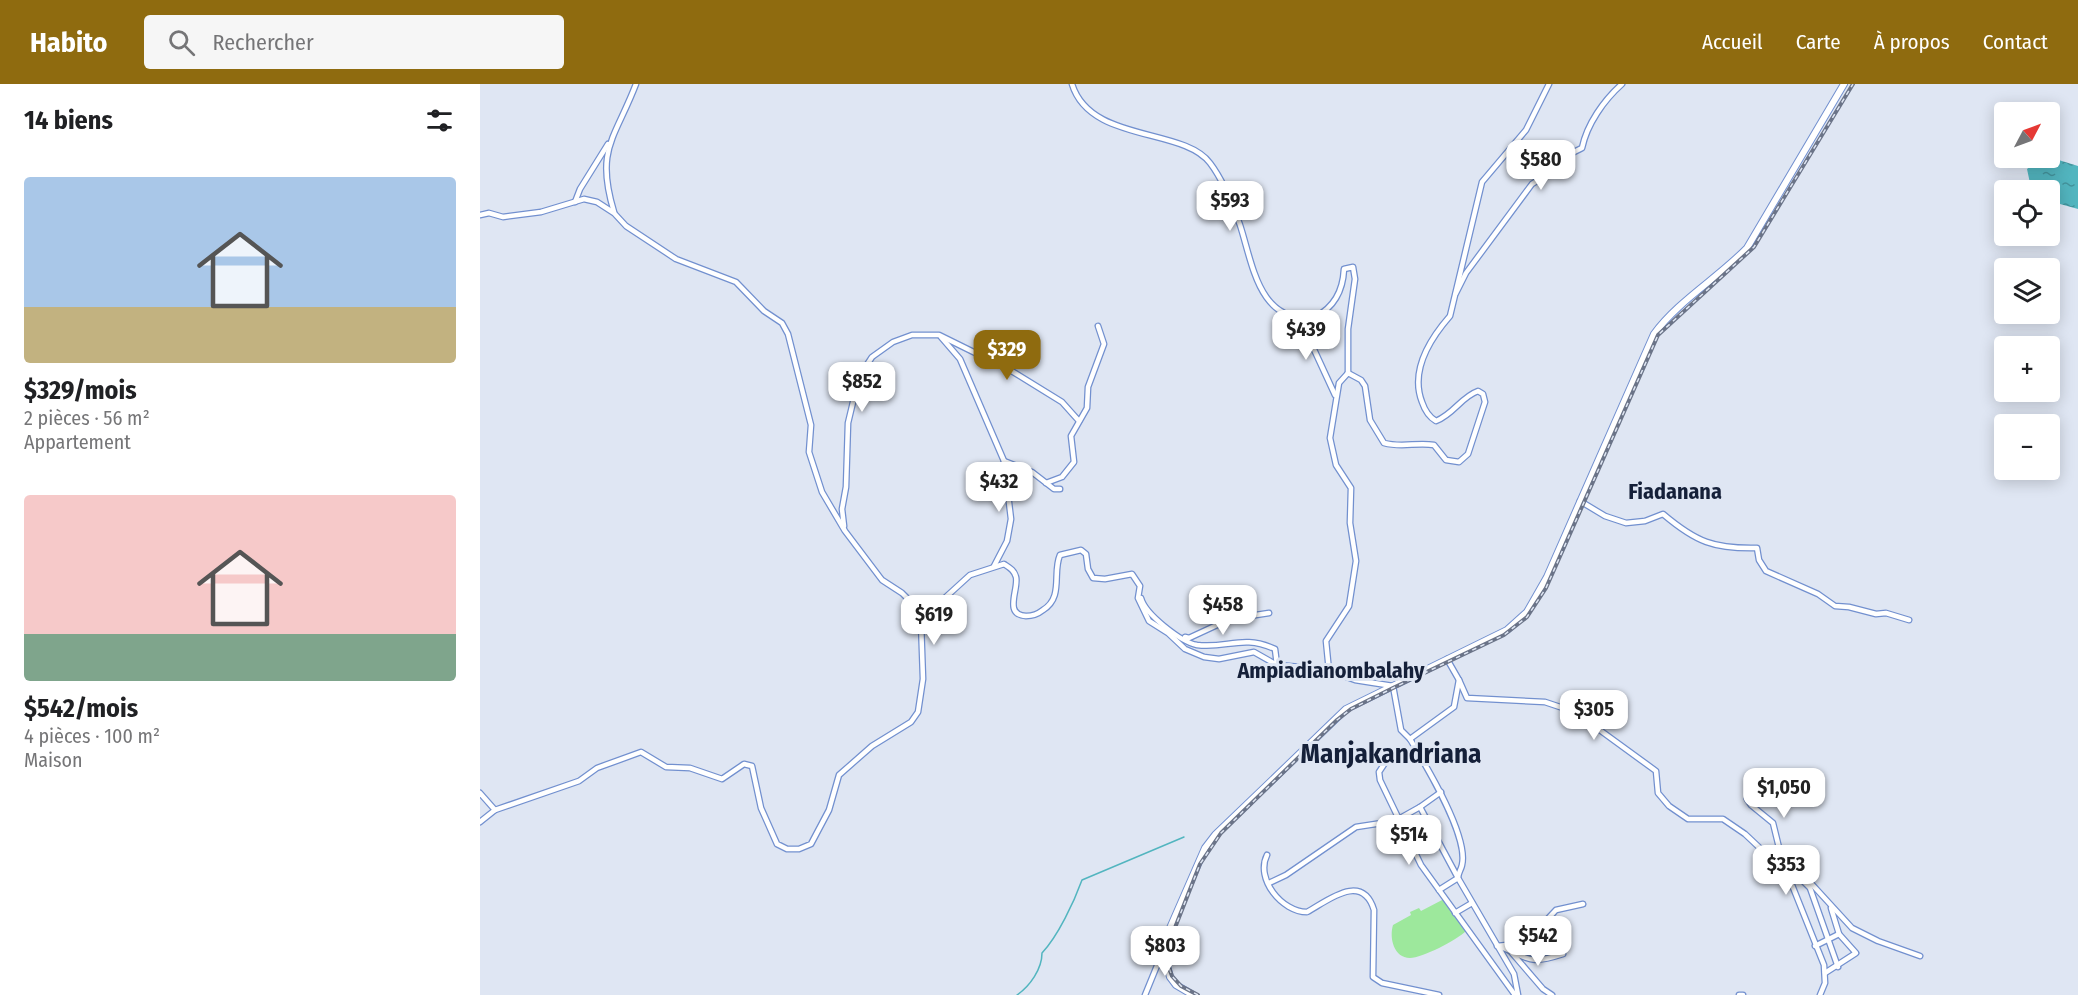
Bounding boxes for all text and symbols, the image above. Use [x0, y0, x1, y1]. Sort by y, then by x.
search box [144, 15, 564, 69]
text: Habito [30, 26, 108, 59]
icon: search [165, 26, 198, 59]
text: Rechercher [213, 29, 314, 56]
text: Accueil [1702, 29, 1763, 55]
text: Carte [1796, 29, 1841, 55]
text: À propos [1874, 29, 1950, 55]
text: Contact [1983, 29, 2048, 55]
north arrow [1994, 102, 2060, 168]
map controls [1994, 102, 2060, 480]
icon: filters [423, 104, 456, 137]
text: 14 biens [24, 105, 113, 136]
pin: $580 [1505, 140, 1577, 191]
text: $580 [1520, 147, 1562, 171]
button: locate [1994, 180, 2060, 246]
pin: $593 [1194, 181, 1266, 232]
text: $593 [1211, 188, 1249, 212]
icon: home [186, 216, 294, 324]
button: layers [1994, 258, 2060, 324]
pin: $439 [1270, 310, 1342, 361]
text: $439 [1286, 317, 1326, 341]
pin: $329 [971, 330, 1043, 381]
button: + [1994, 336, 2060, 402]
text: $329 [988, 337, 1026, 361]
pin: $852 [826, 362, 898, 413]
text: $852 [842, 369, 882, 393]
text: $329/mois [24, 375, 137, 406]
text: 2 pièces · 56 m² [24, 406, 150, 430]
button: − [1994, 414, 2060, 480]
text: Appartement [24, 430, 131, 454]
pin: $432 [963, 462, 1035, 513]
text: $432 [980, 469, 1018, 493]
district label: Fiadanana [1628, 478, 1722, 505]
icon: home [186, 534, 294, 642]
pin: $458 [1187, 585, 1259, 636]
text: $458 [1203, 592, 1243, 616]
pin: $619 [898, 595, 970, 646]
text: $619 [915, 602, 953, 626]
district label: Ampiadianombalahy [1236, 657, 1425, 684]
pin: $305 [1558, 690, 1630, 741]
text: $542/mois [24, 693, 138, 724]
text: $305 [1574, 697, 1614, 721]
text: 4 pièces · 100 m² [24, 724, 160, 748]
district label: Manjakandriana [1301, 738, 1481, 770]
text: Maison [24, 748, 83, 772]
pin: $1,050 [1735, 768, 1833, 819]
text: $1,050 [1757, 775, 1811, 799]
pin: $514 [1373, 815, 1445, 866]
text: $514 [1390, 822, 1428, 846]
pin: $353 [1750, 845, 1822, 896]
text: $353 [1767, 852, 1805, 876]
pin: $542 [1502, 916, 1574, 967]
text: $542 [1518, 923, 1558, 947]
pin: $803 [1129, 926, 1201, 977]
text: $803 [1145, 933, 1185, 957]

